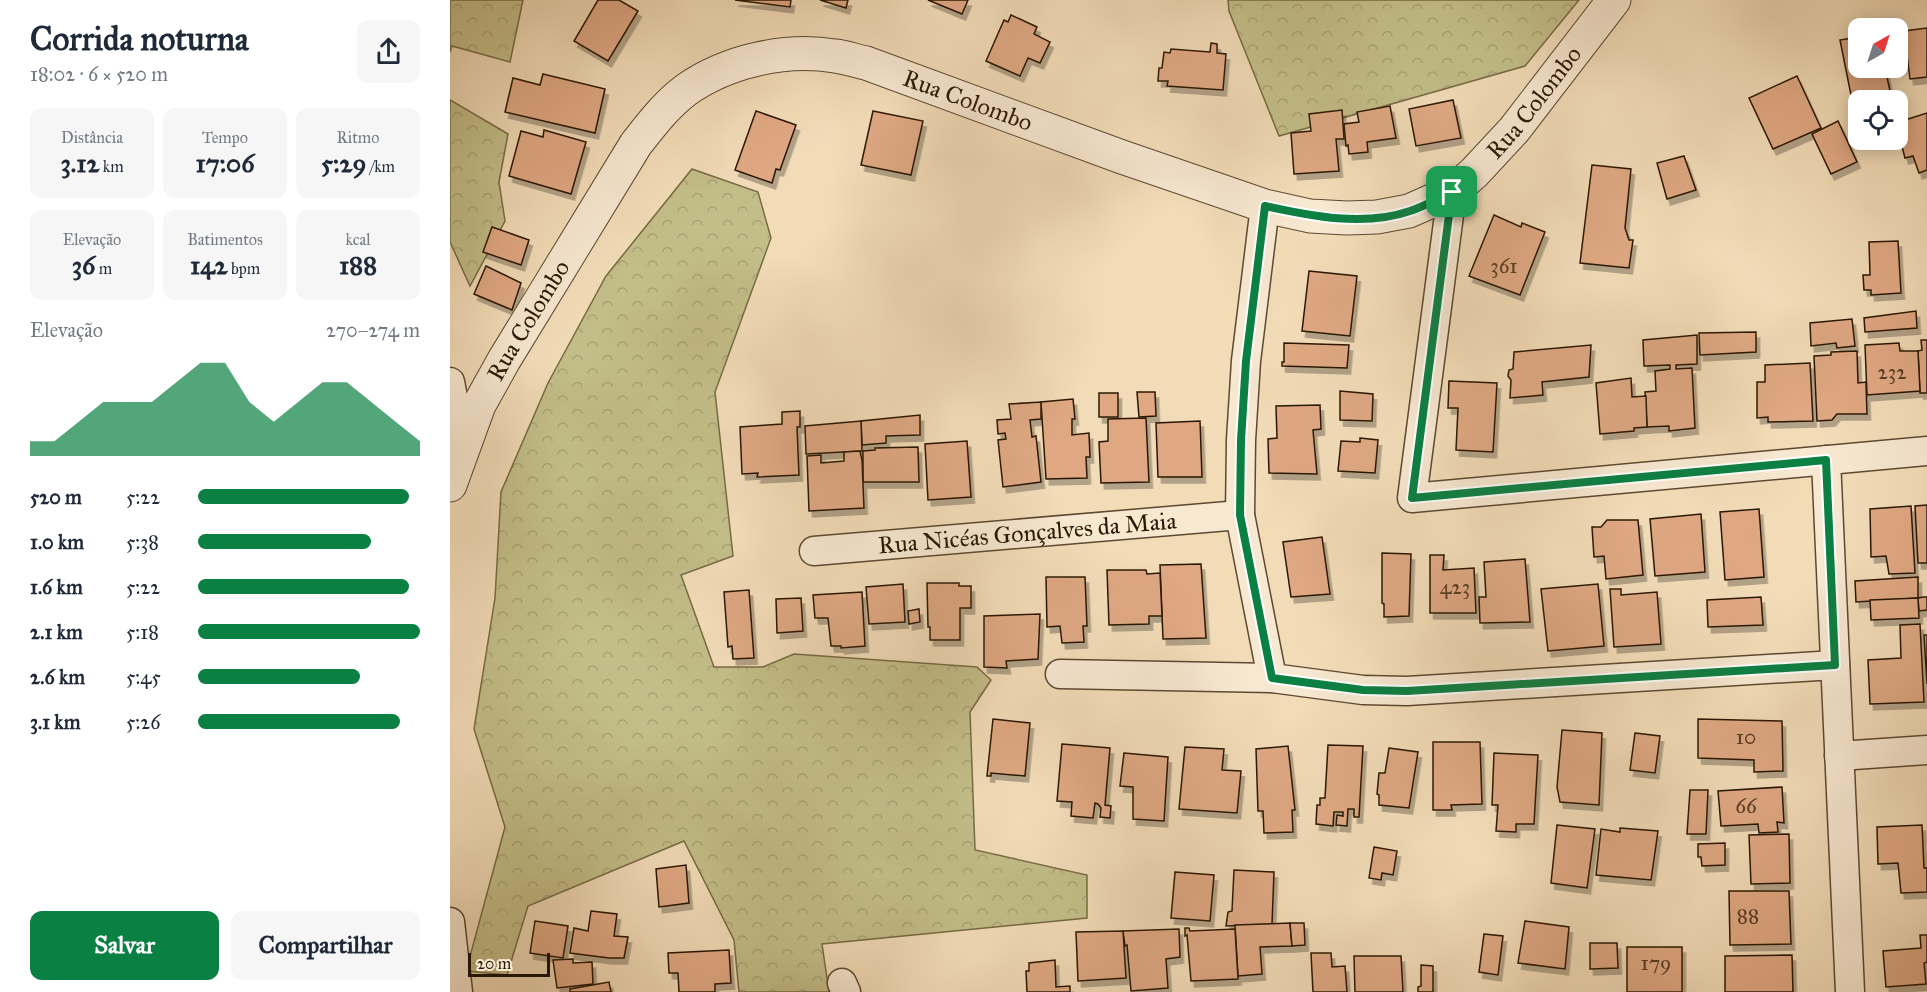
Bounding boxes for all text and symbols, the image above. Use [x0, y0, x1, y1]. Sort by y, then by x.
north arrow [1848, 18, 1908, 78]
map controls [1848, 18, 1908, 150]
text: Corrida noturna [30, 19, 249, 59]
button: share [357, 20, 420, 83]
street label: Rua Colombo [1480, 40, 1588, 165]
text: 18:02 · 6 × 520 m [30, 62, 168, 86]
street label: Rua Colombo [899, 63, 1037, 138]
button: locate [1848, 90, 1908, 150]
text: Distância [61, 128, 123, 147]
text: Tempo [202, 128, 248, 147]
text: Ritmo [337, 128, 379, 147]
text: 3.12 [60, 147, 99, 179]
text: 17:06 [195, 147, 255, 179]
text: 5:29 [321, 147, 366, 179]
text: km [99, 157, 124, 176]
text: /km [366, 157, 395, 176]
pin [1426, 166, 1477, 217]
icon: arrive [1435, 175, 1468, 208]
text: Elevação [63, 230, 121, 249]
text: Batimentos [187, 230, 263, 249]
text: kcal [345, 230, 371, 249]
text: 36 [72, 249, 95, 281]
text: 142 [190, 249, 227, 281]
text: 188 [339, 249, 377, 281]
house number: 361 [1490, 253, 1518, 279]
street label: Rua Colombo [480, 255, 576, 386]
text: m [95, 259, 112, 278]
text: bpm [227, 259, 260, 278]
text: Elevação [30, 318, 103, 342]
text: 270–274 m [326, 318, 420, 342]
house number: 232 [1877, 359, 1907, 385]
text: 520 m [30, 485, 82, 509]
text: 5:22 [126, 485, 160, 509]
street label: Rua Nicéas Gonçalves da Maia [877, 505, 1178, 561]
text: 1.0 km [30, 530, 84, 554]
text: 5:38 [126, 530, 159, 554]
house number: 423 [1440, 574, 1470, 600]
text: 1.6 km [30, 575, 83, 599]
text: 5:22 [126, 575, 160, 599]
text: 2.1 km [30, 620, 83, 644]
text: 5:18 [126, 620, 159, 644]
text: 2.6 km [30, 665, 85, 689]
text: 5:45 [126, 665, 161, 689]
text: 3.1 km [30, 710, 80, 734]
text: 5:26 [126, 710, 160, 734]
house number: 10 [1736, 724, 1756, 750]
house number: 66 [1735, 793, 1758, 819]
house number: 88 [1737, 903, 1759, 929]
button: Salvar [30, 911, 219, 980]
button: Compartilhar [231, 911, 420, 980]
scale bar [468, 950, 550, 978]
house number: 179 [1641, 950, 1671, 976]
text: 20 m [477, 954, 511, 973]

